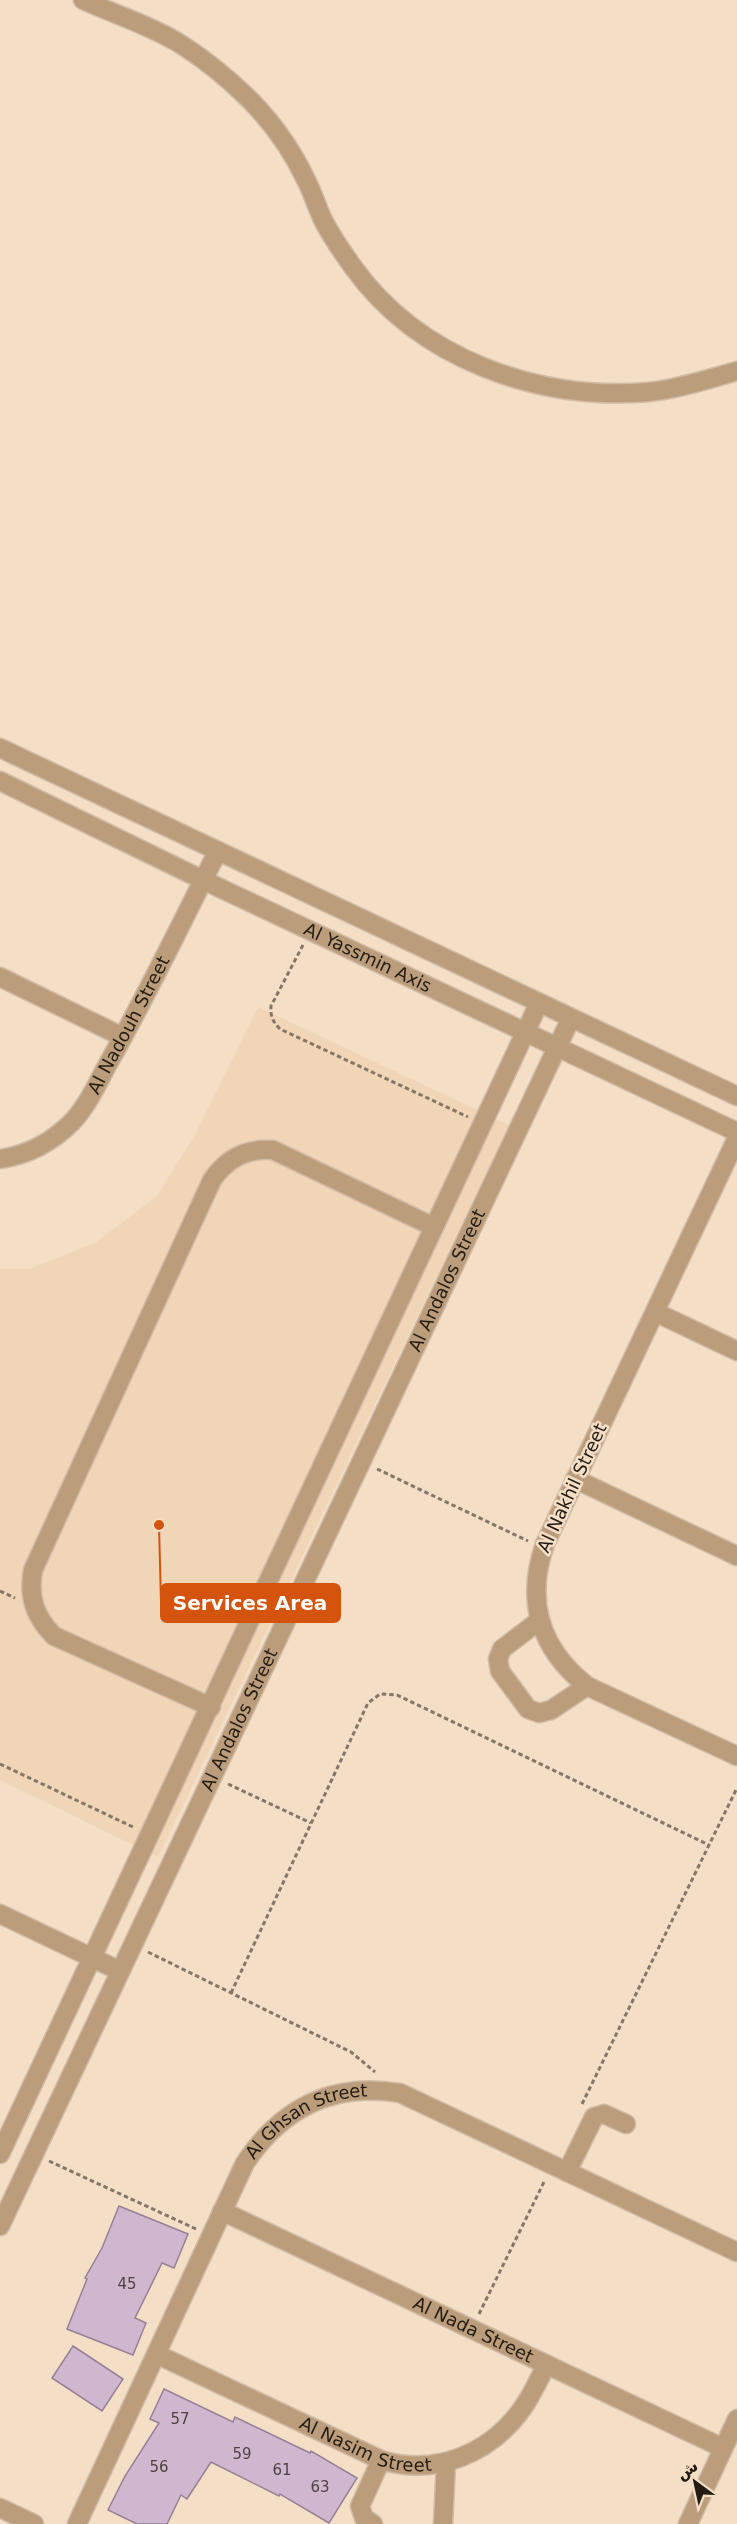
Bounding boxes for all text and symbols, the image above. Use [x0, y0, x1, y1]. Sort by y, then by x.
street label: Al Yassmin Axis [301, 918, 435, 996]
street label: Al Nadouh Street [83, 952, 173, 1097]
street label: Al Andalos Street [404, 1205, 489, 1355]
street label: Al Nakhil Street [532, 1420, 611, 1556]
callout: Services Area [161, 1584, 340, 1622]
text: Services Area [173, 1591, 327, 1615]
street label: Al Andalos Street [196, 1645, 282, 1794]
street label: Al Ghsan Street [241, 2080, 368, 2163]
house number: 45 [117, 2275, 137, 2293]
street label: Al Nada Street [410, 2292, 537, 2367]
house number: 57 [170, 2410, 190, 2428]
street label: Al Nasim Street [296, 2412, 433, 2476]
house number: 59 [232, 2445, 252, 2463]
north arrow [665, 2452, 725, 2512]
text: ش [673, 2456, 702, 2484]
house number: 56 [149, 2458, 169, 2476]
house number: 61 [272, 2461, 292, 2479]
house number: 63 [310, 2478, 330, 2496]

